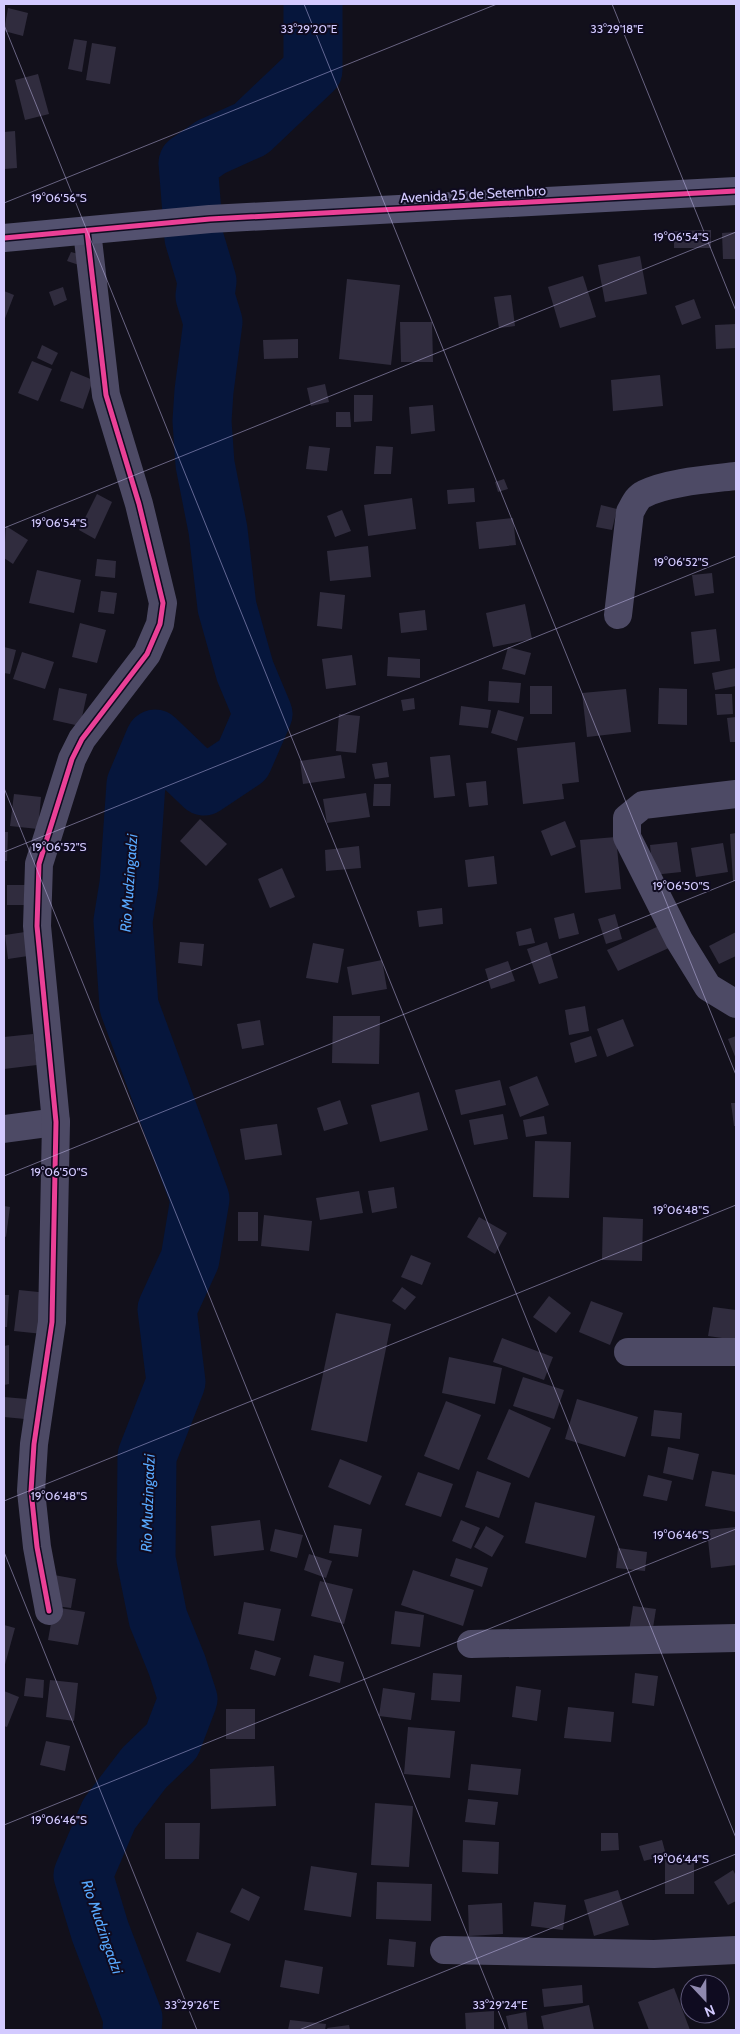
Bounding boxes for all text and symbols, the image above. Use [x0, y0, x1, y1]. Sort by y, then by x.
text: 33°29'20"E [281, 21, 338, 36]
text: 33°29'18"E [590, 21, 644, 36]
street label: Avenida 25 de Setembro [400, 181, 547, 207]
text: 19°06'56"S [31, 190, 87, 205]
text: 19°06'54"S [653, 229, 709, 244]
text: 19°06'54"S [31, 515, 87, 530]
text: 19°06'52"S [653, 554, 709, 569]
water label: Rio Mudzingadzi [117, 833, 141, 933]
text: 19°06'52"S [31, 839, 87, 854]
text: 19°06'50"S [652, 878, 710, 893]
text: 19°06'50"S [30, 1164, 88, 1179]
text: 19°06'48"S [653, 1202, 709, 1217]
water label: Rio Mudzingadzi [137, 1453, 159, 1552]
text: 19°06'48"S [31, 1488, 87, 1503]
text: 19°06'46"S [653, 1527, 709, 1542]
text: 19°06'46"S [31, 1812, 87, 1827]
text: 19°06'44"S [653, 1851, 709, 1866]
water label: Rio Mudzingadzi [77, 1878, 127, 1977]
north arrow [680, 1974, 730, 2024]
text: 33°29'26"E [164, 1997, 220, 2012]
text: 33°29'24"E [472, 1997, 528, 2012]
text: N [702, 2001, 718, 2021]

